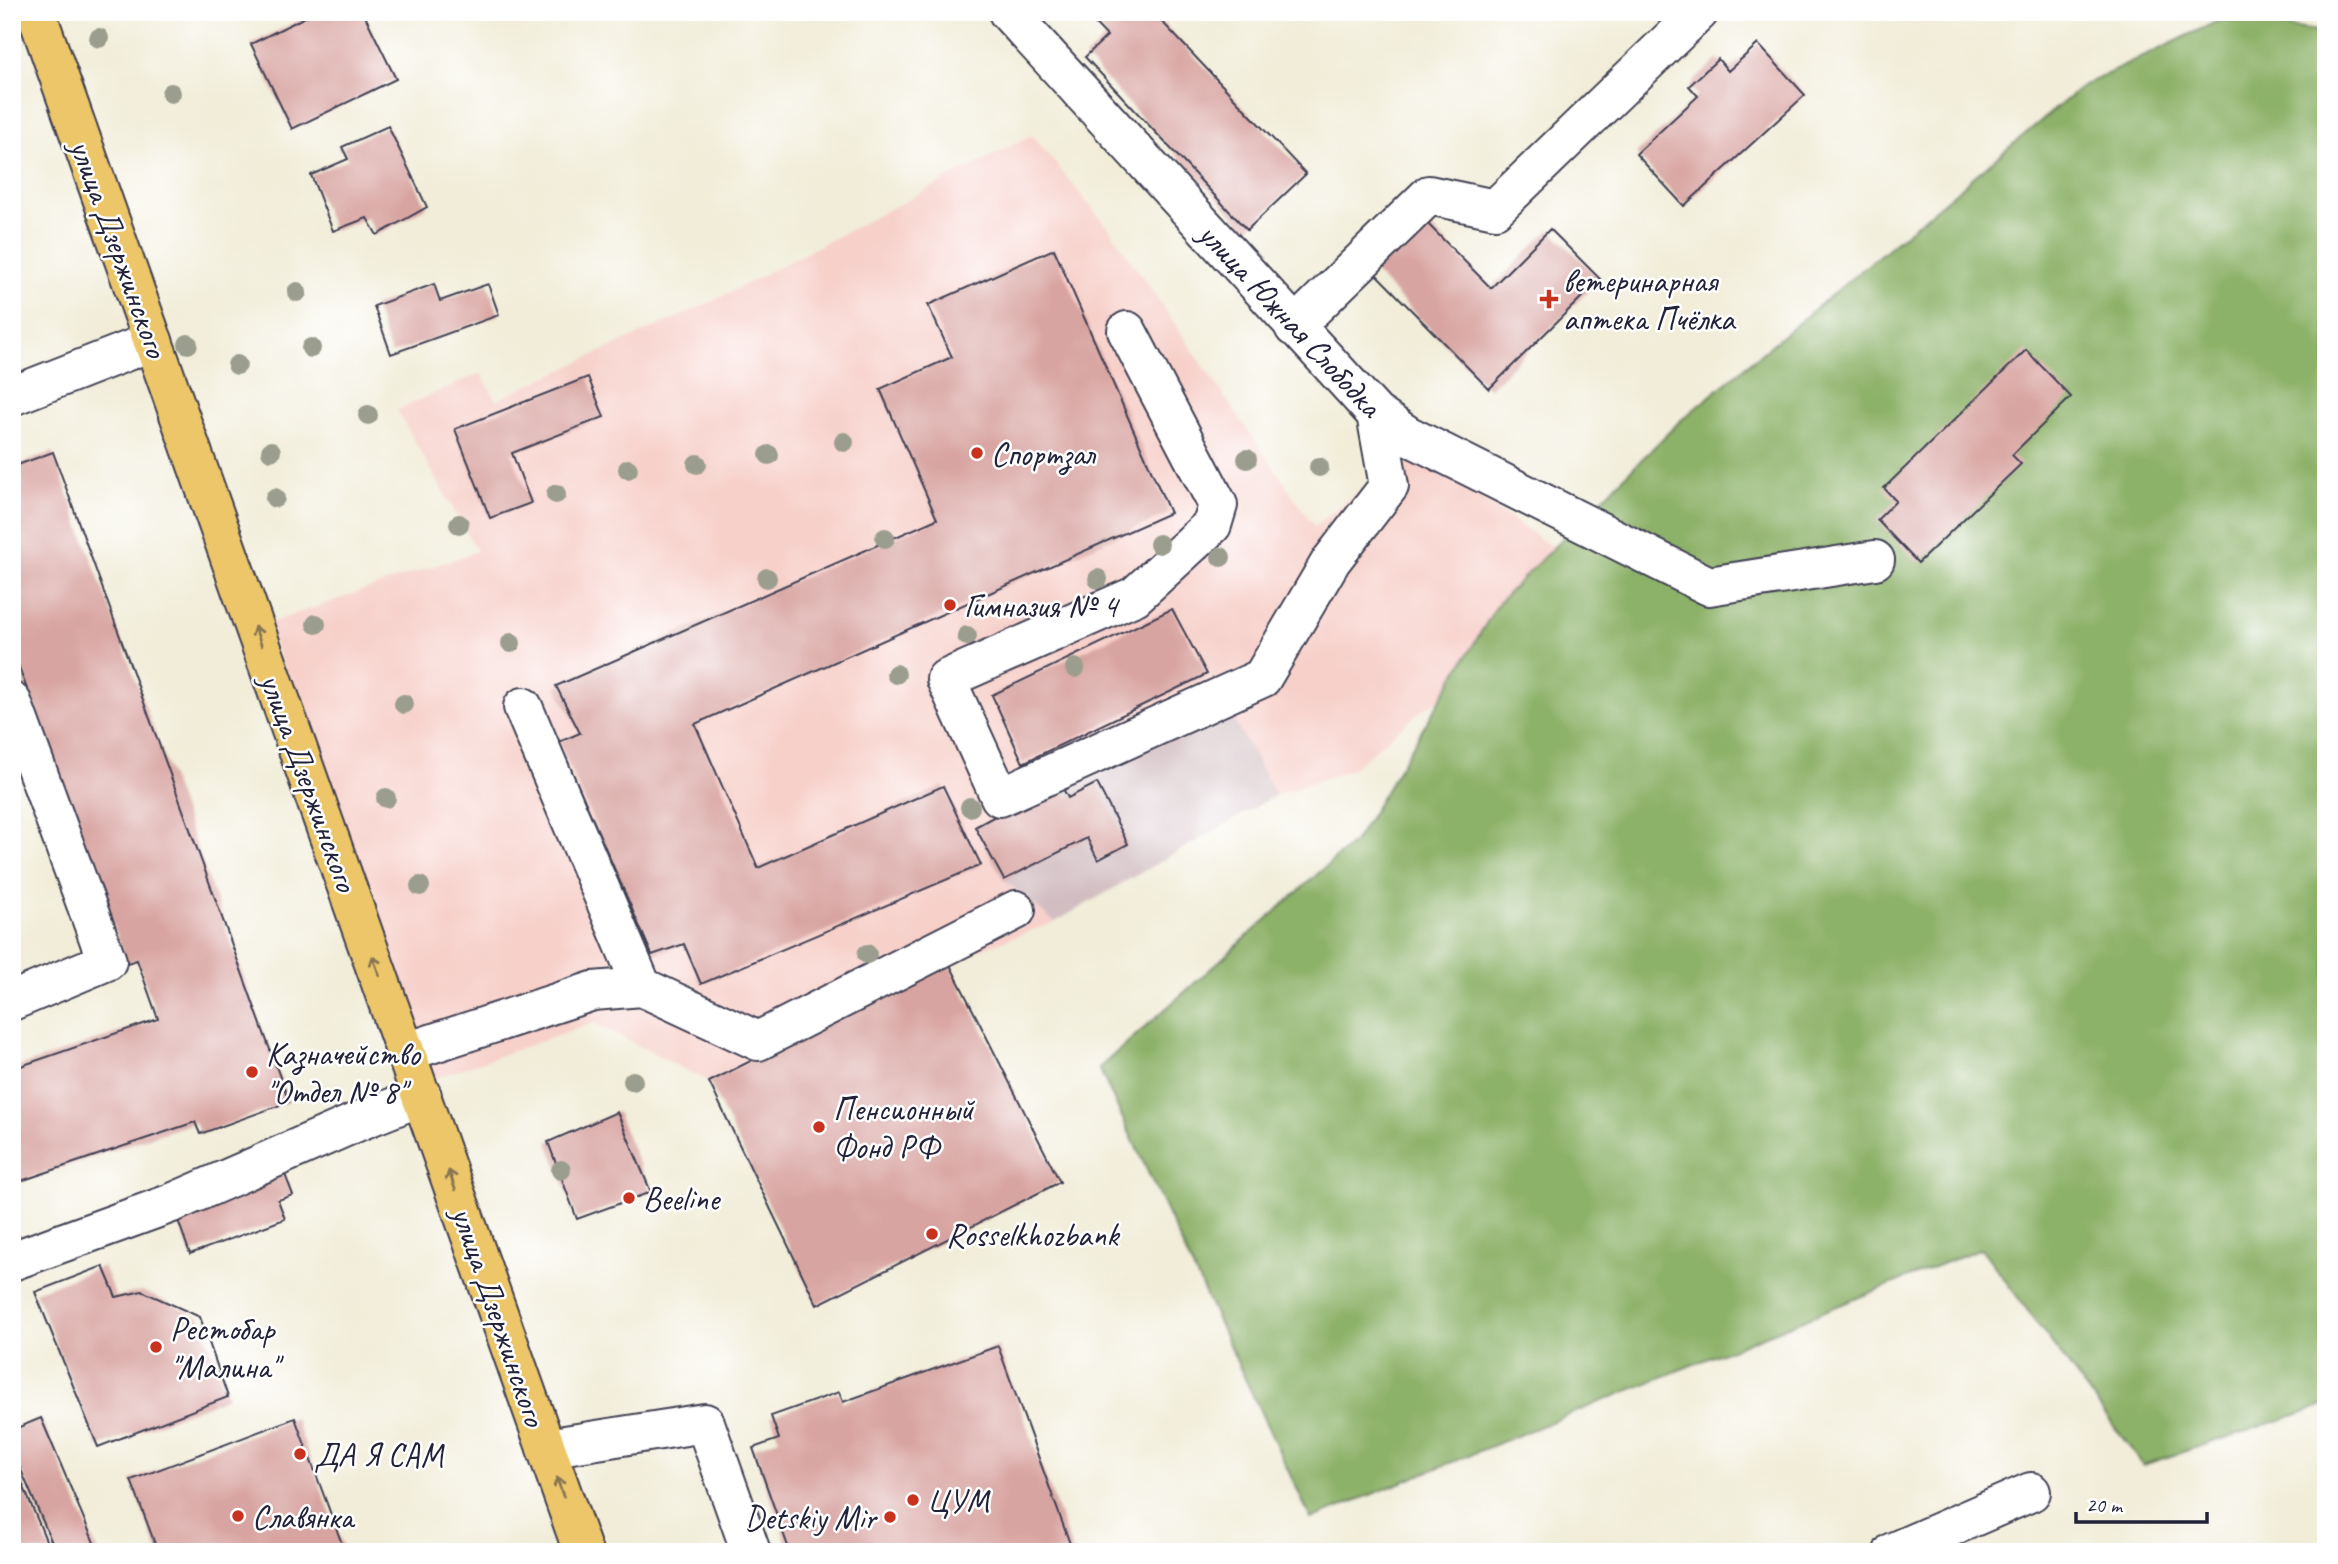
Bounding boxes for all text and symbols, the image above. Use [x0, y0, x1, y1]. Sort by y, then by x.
street label: улица Дзержинского [60, 132, 179, 365]
street label: улица Южная Слободка [1188, 212, 1392, 427]
place label: ветеринарная аптека Пчёлка [1563, 260, 1737, 340]
marker: ветеринарная аптека Пчёлка [1541, 291, 1557, 307]
place label: Спортзал [991, 433, 1096, 475]
marker: Спортзал [969, 445, 985, 461]
place label: Гимназия № 4 [964, 585, 1121, 627]
marker: Гимназия № 4 [942, 597, 958, 613]
one-way arrow [251, 626, 263, 648]
street label: улица Дзержинского [250, 666, 369, 899]
one-way arrow [369, 956, 381, 978]
place label: Казначейство "Отдел № 8" [266, 1033, 422, 1113]
marker: Казначейство "Отдел № 8" [244, 1064, 260, 1080]
place label: Пенсионный Фонд РФ [833, 1088, 976, 1168]
marker: Пенсионный Фонд РФ [811, 1119, 827, 1135]
one-way arrow [445, 1170, 457, 1192]
place label: Beeline [643, 1178, 721, 1220]
marker: Beeline [621, 1190, 637, 1206]
street label: улица Дзержинского [441, 1200, 557, 1433]
place label: Rosselkhozbank [946, 1214, 1120, 1256]
marker: Rosselkhozbank [924, 1226, 940, 1242]
place label: Рестобар "Малина" [170, 1308, 284, 1388]
marker: Рестобар "Малина" [148, 1339, 164, 1355]
place label: ДА Я САМ [314, 1434, 446, 1476]
marker: ДА Я САМ [292, 1446, 308, 1462]
one-way arrow [553, 1477, 565, 1499]
place label: ЦУМ [927, 1480, 991, 1522]
scale bar [2076, 1480, 2207, 1524]
marker: ЦУМ [905, 1492, 921, 1508]
text: 20 m [2086, 1492, 2124, 1518]
place label: Славянка [252, 1496, 356, 1538]
place label: Detskiy Mir [744, 1497, 878, 1539]
marker: Славянка [230, 1508, 246, 1524]
marker: Detskiy Mir [882, 1509, 898, 1525]

